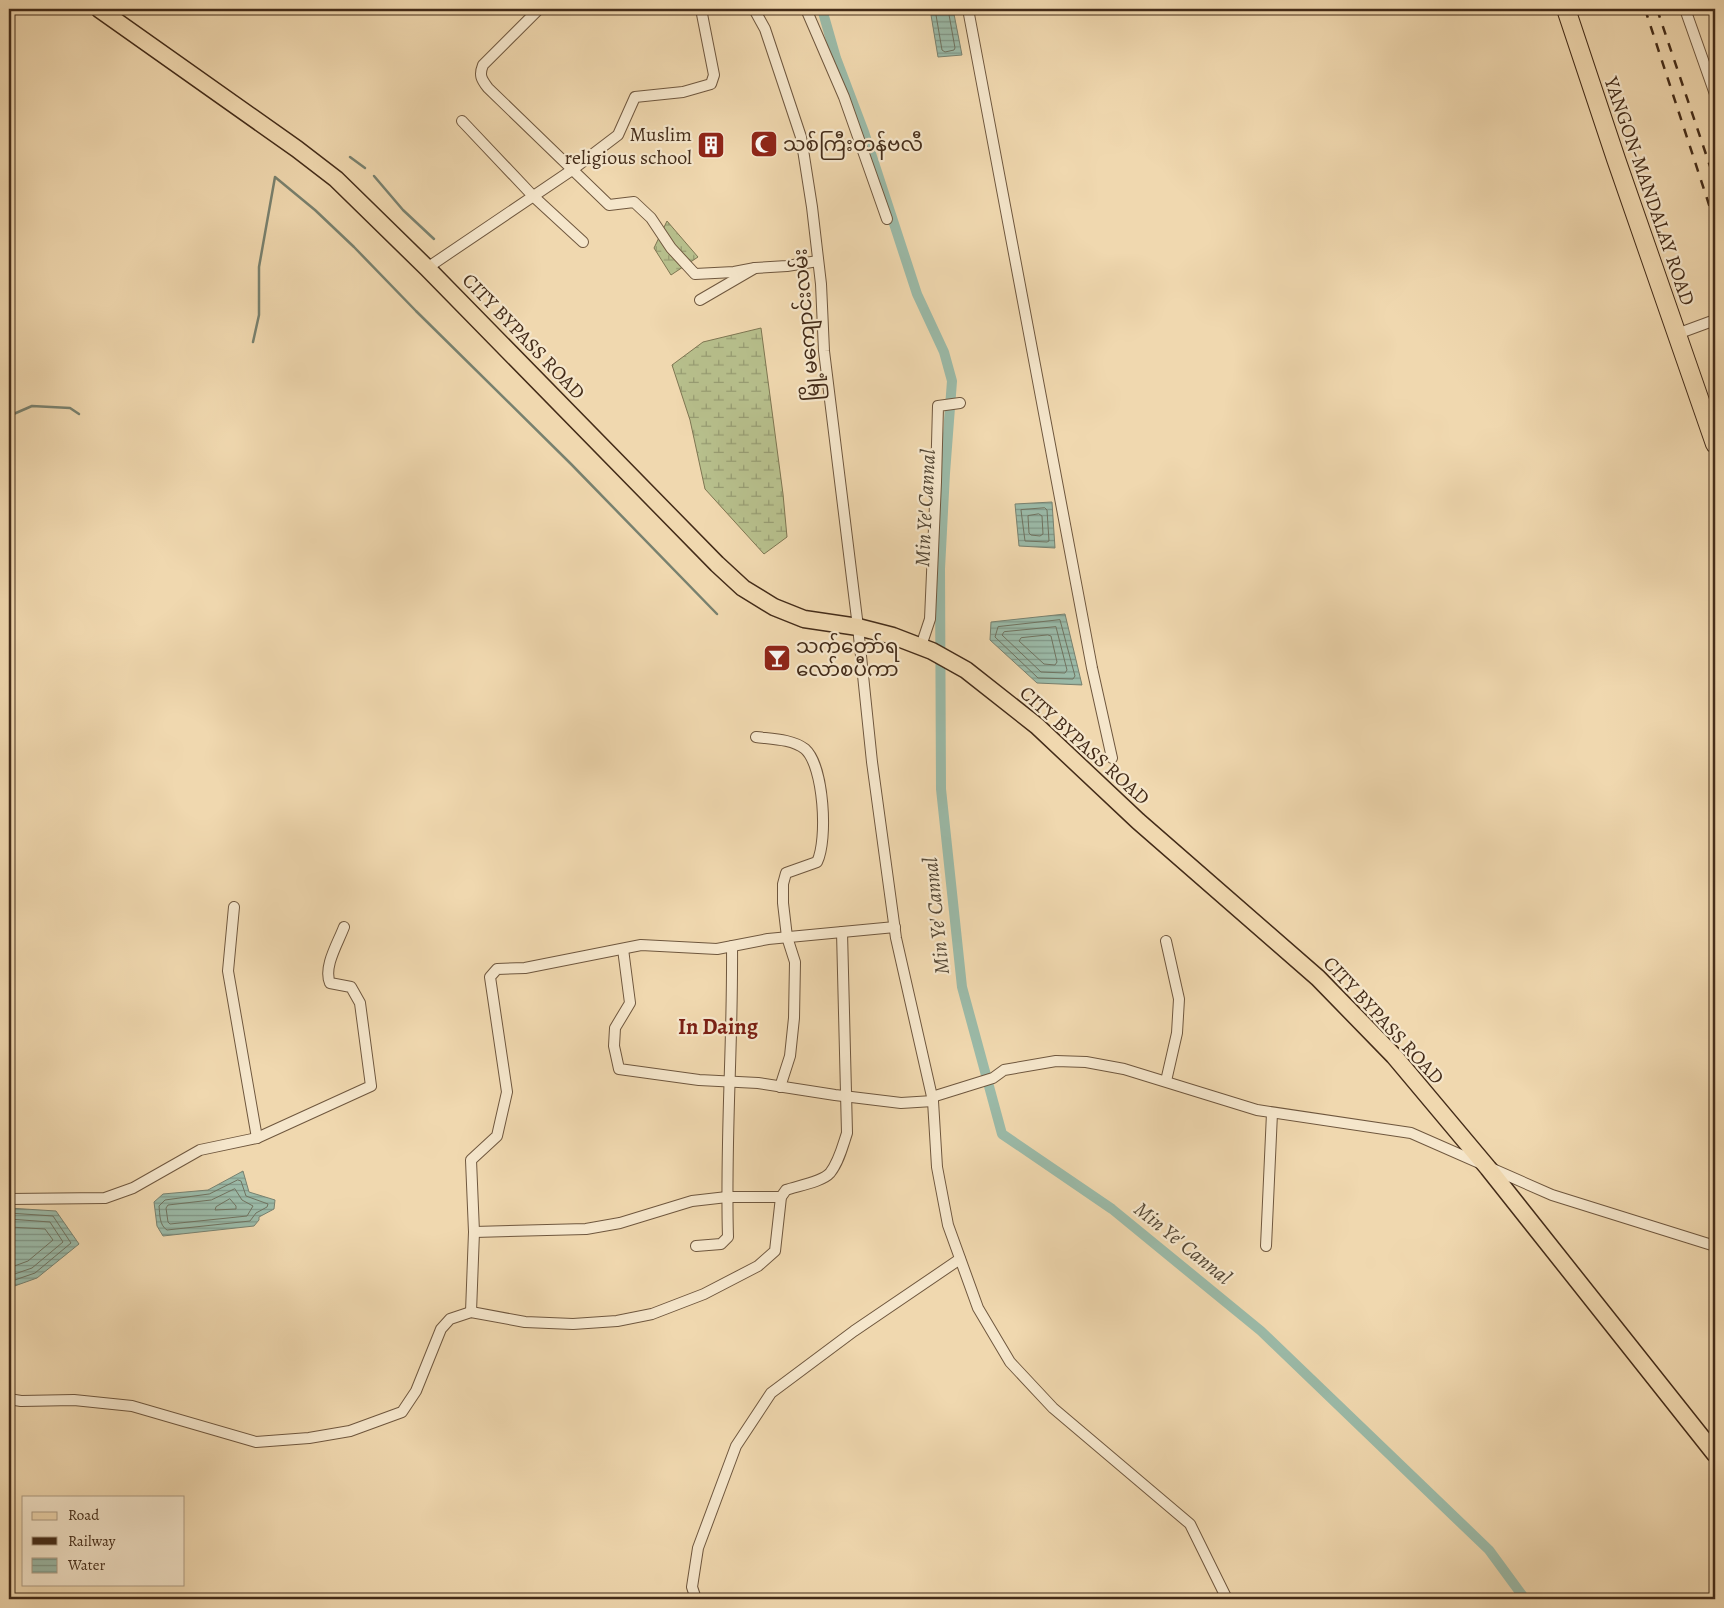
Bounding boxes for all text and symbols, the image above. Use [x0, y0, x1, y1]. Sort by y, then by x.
street label: YANGON-MANDALAY ROAD [1597, 72, 1701, 309]
place label: Muslim religious school [565, 121, 692, 171]
mosque icon: သစ်ကြီးတန်ဗလီ [749, 129, 779, 159]
building icon: Muslim religious school [696, 130, 726, 160]
place label: သစ်ကြီးတန်ဗလီ [783, 130, 923, 160]
street label: မြို့မကျောင်းလမ်း [785, 247, 829, 402]
street label: CITY BYPASS ROAD [456, 267, 591, 406]
water label: Min Ye' Cannal [908, 448, 942, 568]
place label: သက်တော်ရ လော်စပီကာ [796, 632, 900, 683]
bar icon: သက်တော်ရ လော်စပီကာ [762, 643, 792, 673]
street label: CITY BYPASS ROAD [1014, 680, 1156, 811]
water label: Min Ye' Cannal [916, 855, 956, 976]
street label: CITY BYPASS ROAD [1317, 950, 1450, 1090]
district label: In Daing [678, 1012, 759, 1042]
water label: Min Ye' Cannal [1128, 1195, 1238, 1291]
legend [22, 1496, 185, 1586]
text: Road [68, 1505, 100, 1525]
text: Railway [68, 1531, 116, 1551]
text: Water [67, 1555, 105, 1575]

